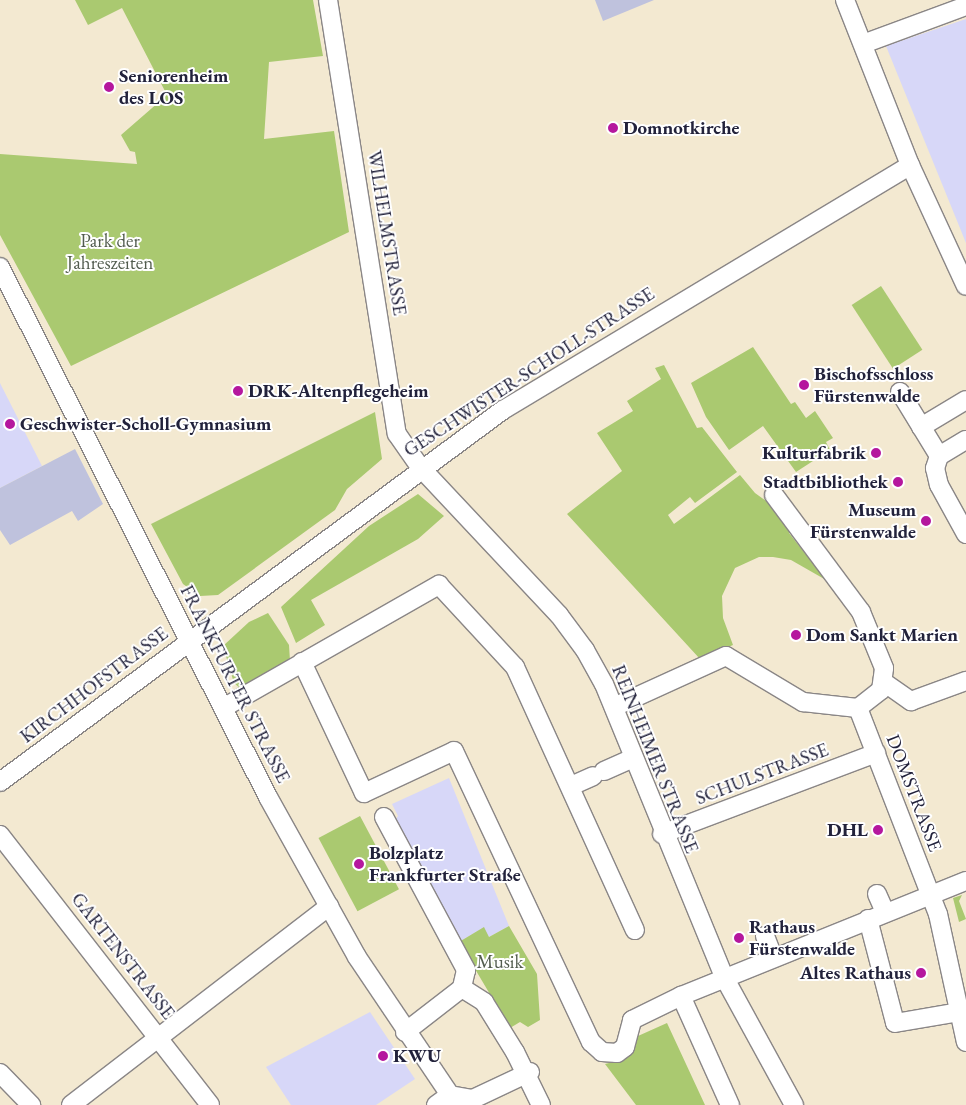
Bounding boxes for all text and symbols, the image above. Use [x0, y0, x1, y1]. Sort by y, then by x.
place label: Seniorenheim des LOS [119, 65, 228, 109]
marker: Seniorenheim des LOS [103, 81, 115, 93]
place label: Domnotkirche [623, 117, 740, 139]
marker: Domnotkirche [607, 122, 619, 134]
street label: WILHELMSTRASSE [363, 149, 411, 317]
park label: Park der Jahreszeiten [67, 230, 153, 274]
street label: GESCHWISTER-SCHOLL-STRASSE [399, 282, 659, 462]
place label: Bischofsschloss Fürstenwalde [814, 363, 933, 407]
marker: Bischofsschloss Fürstenwalde [798, 379, 810, 391]
place label: DRK-Altenpflegeheim [248, 380, 429, 402]
marker: DRK-Altenpflegeheim [232, 385, 244, 397]
place label: Geschwister-Scholl-Gymnasium [20, 413, 271, 435]
marker: Geschwister-Scholl-Gymnasium [4, 418, 16, 430]
place label: Kulturfabrik [762, 442, 866, 464]
marker: Kulturfabrik [870, 447, 882, 459]
place label: Stadtbibliothek [763, 471, 888, 493]
marker: Stadtbibliothek [892, 476, 904, 488]
place label: Museum Fürstenwalde [810, 499, 916, 543]
marker: Museum Fürstenwalde [920, 515, 932, 527]
street label: FRANKFURTER STRASSE [175, 581, 295, 787]
street label: KIRCHHOFSTRASSE [16, 622, 172, 748]
place label: Dom Sankt Marien [806, 624, 958, 646]
marker: Dom Sankt Marien [790, 629, 802, 641]
street label: REINHEIMER STRASSE [607, 662, 703, 856]
street label: DOMSTRASSE [881, 731, 947, 855]
street label: SCHULSTRASSE [692, 738, 832, 810]
place label: DHL [827, 819, 868, 841]
marker: DHL [872, 824, 884, 836]
place label: Bolzplatz Frankfurter Straße [369, 842, 521, 886]
marker: Bolzplatz Frankfurter Straße [353, 858, 365, 870]
street label: GARTENSTRASSE [66, 888, 180, 1024]
place label: Rathaus Fürstenwalde [749, 916, 855, 960]
marker: Rathaus Fürstenwalde [733, 932, 745, 944]
park label: Musik [477, 951, 523, 973]
place label: Altes Rathaus [800, 962, 911, 984]
marker: Altes Rathaus [915, 967, 927, 979]
place label: KWU [393, 1045, 441, 1067]
marker: KWU [377, 1050, 389, 1062]

